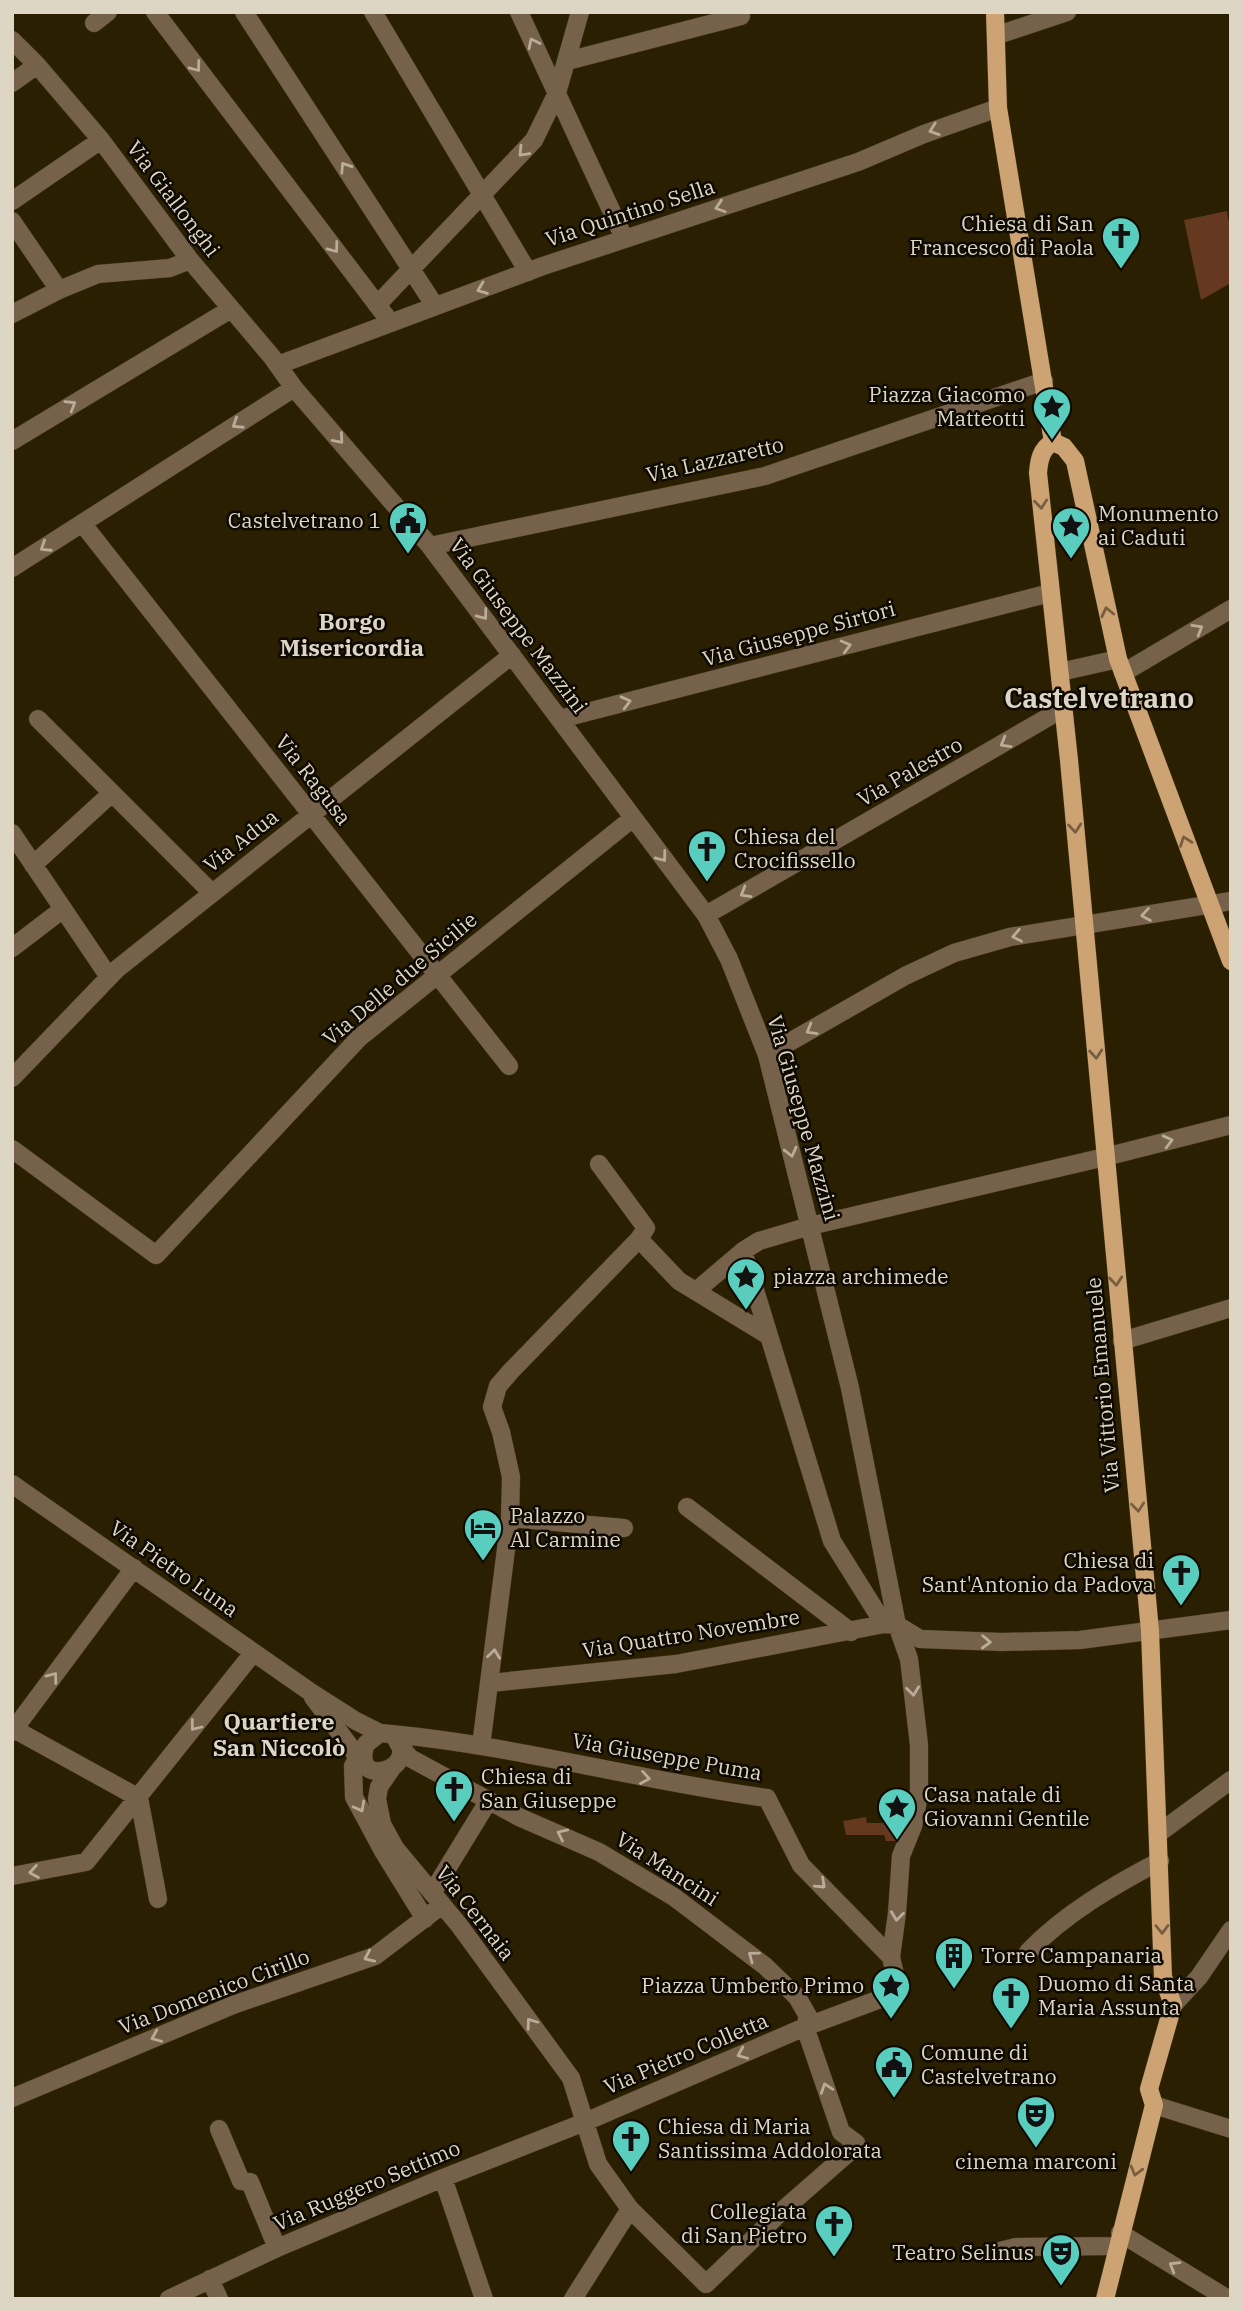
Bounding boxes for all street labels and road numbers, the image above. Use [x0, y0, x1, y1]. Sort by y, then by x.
street label: Via Giallonghi [121, 135, 227, 262]
street label: Via Quintino Sella [541, 171, 718, 253]
street label: Via Lazzaretto [643, 430, 786, 488]
street label: Via Giuseppe Mazzini [444, 532, 594, 719]
street label: Via Giuseppe Sirtori [699, 594, 898, 672]
street label: Via Ragusa [269, 728, 358, 831]
street label: Via Palestro [852, 730, 967, 813]
street label: Via Adua [197, 802, 284, 878]
street label: Via Delle due Sicilie [316, 905, 483, 1051]
street label: Via Giuseppe Mazzini [761, 1012, 847, 1224]
street label: Via Vittorio Emanuele [1079, 1276, 1125, 1494]
street label: Via Pietro Luna [105, 1513, 244, 1623]
street label: Via Quattro Novembre [580, 1602, 802, 1664]
street label: Via Giuseppe Puma [570, 1726, 764, 1787]
street label: Via Mancini [611, 1825, 724, 1912]
street label: Via Cernaia [430, 1859, 522, 1966]
street label: Via Domenico Cirillo [114, 1942, 313, 2040]
street label: Via Pietro Colletta [599, 2006, 772, 2100]
street label: Via Ruggero Settimo [269, 2133, 464, 2237]

